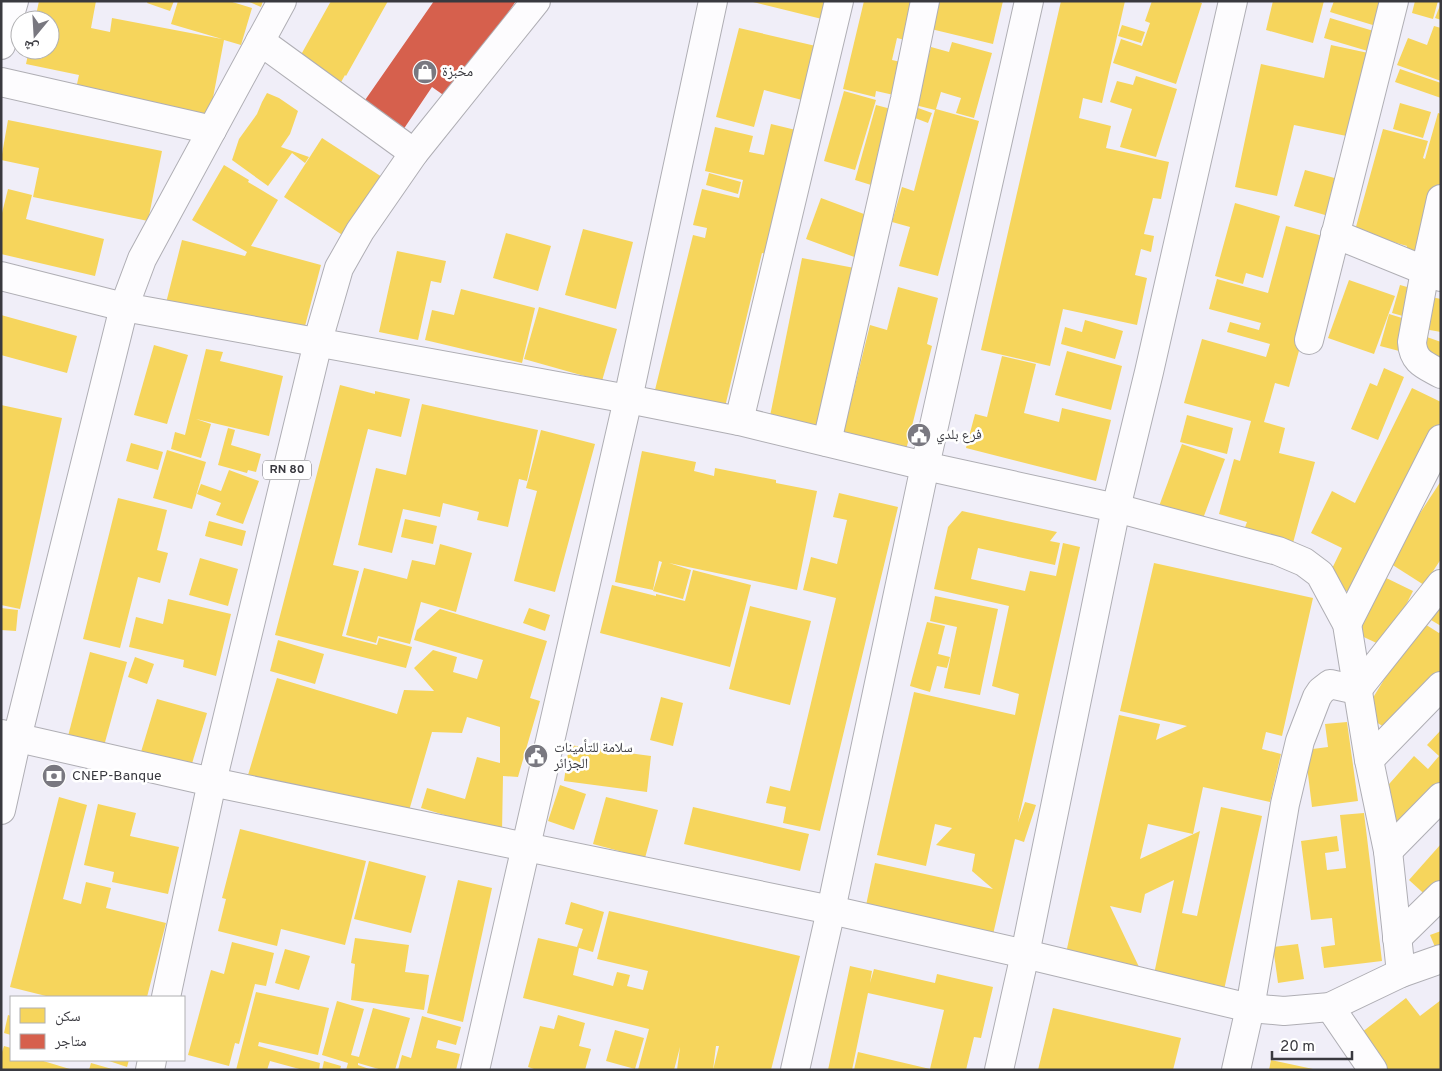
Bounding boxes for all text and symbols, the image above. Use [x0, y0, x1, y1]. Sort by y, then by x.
north arrow [10, 10, 60, 60]
text: ش [22, 36, 41, 56]
shop icon: مخبزة [412, 59, 438, 85]
place label: مخبزة [442, 64, 473, 81]
public building icon: فرع بلدي [906, 422, 932, 448]
place label: فرع بلدي [936, 427, 982, 445]
road number: RN 80 [263, 460, 311, 480]
place label: سلامة للتأمينات الجزائر [553, 739, 633, 773]
public building icon: سلامة للتأمينات الجزائر [523, 743, 549, 769]
bank icon: CNEP-Banque [41, 763, 67, 789]
place label: CNEP-Banque [72, 768, 162, 785]
legend [10, 996, 185, 1061]
text: سكن [55, 1008, 81, 1027]
scale bar [1272, 1028, 1352, 1060]
text: متاجر [54, 1033, 87, 1052]
text: 20 m [1280, 1038, 1315, 1057]

